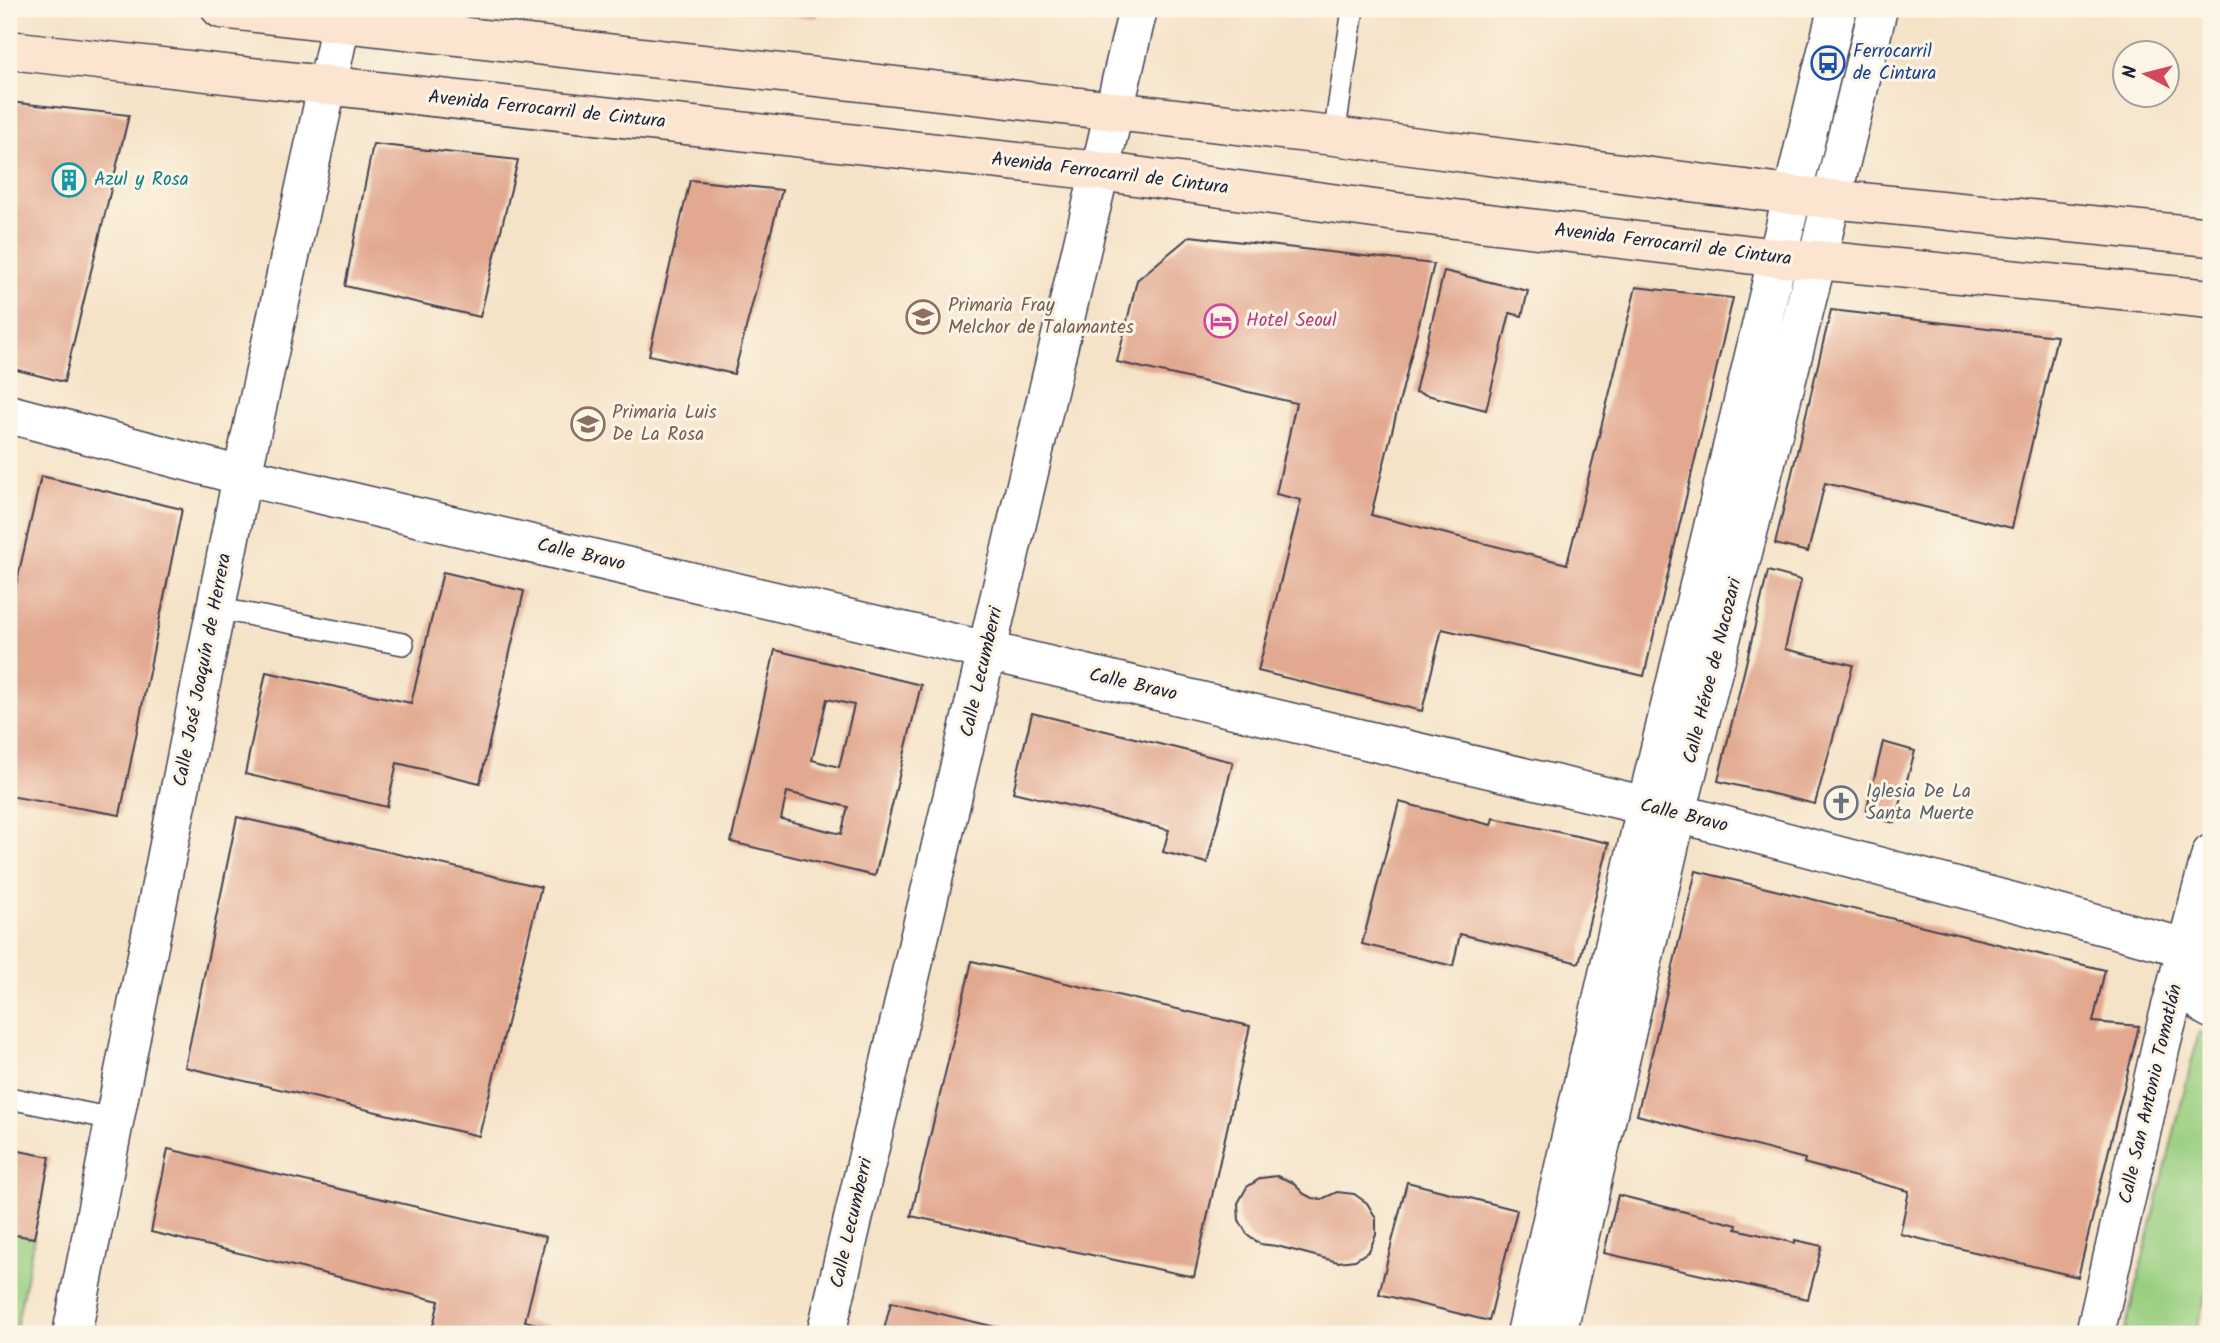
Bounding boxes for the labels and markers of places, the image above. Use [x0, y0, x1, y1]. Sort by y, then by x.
place label: Ferrocarril de Cintura [1853, 37, 1936, 89]
bus stop icon: Ferrocarril de Cintura [1809, 44, 1847, 82]
building icon: Azul y Rosa [50, 161, 88, 199]
place label: Azul y Rosa [94, 165, 189, 195]
place label: Primaria Fray Melchor de Talamantes [948, 291, 1134, 343]
school or university icon: Primaria Fray Melchor de Talamantes [904, 298, 942, 336]
hotel icon: Hotel Seoul [1202, 302, 1240, 340]
place label: Hotel Seoul [1246, 306, 1337, 336]
place label: Primaria Luis De La Rosa [612, 398, 717, 450]
school or university icon: Primaria Luis De La Rosa [569, 405, 607, 443]
place label: Iglesia De La Santa Muerte [1866, 777, 1974, 829]
church icon: Iglesia De La Santa Muerte [1822, 784, 1860, 822]

